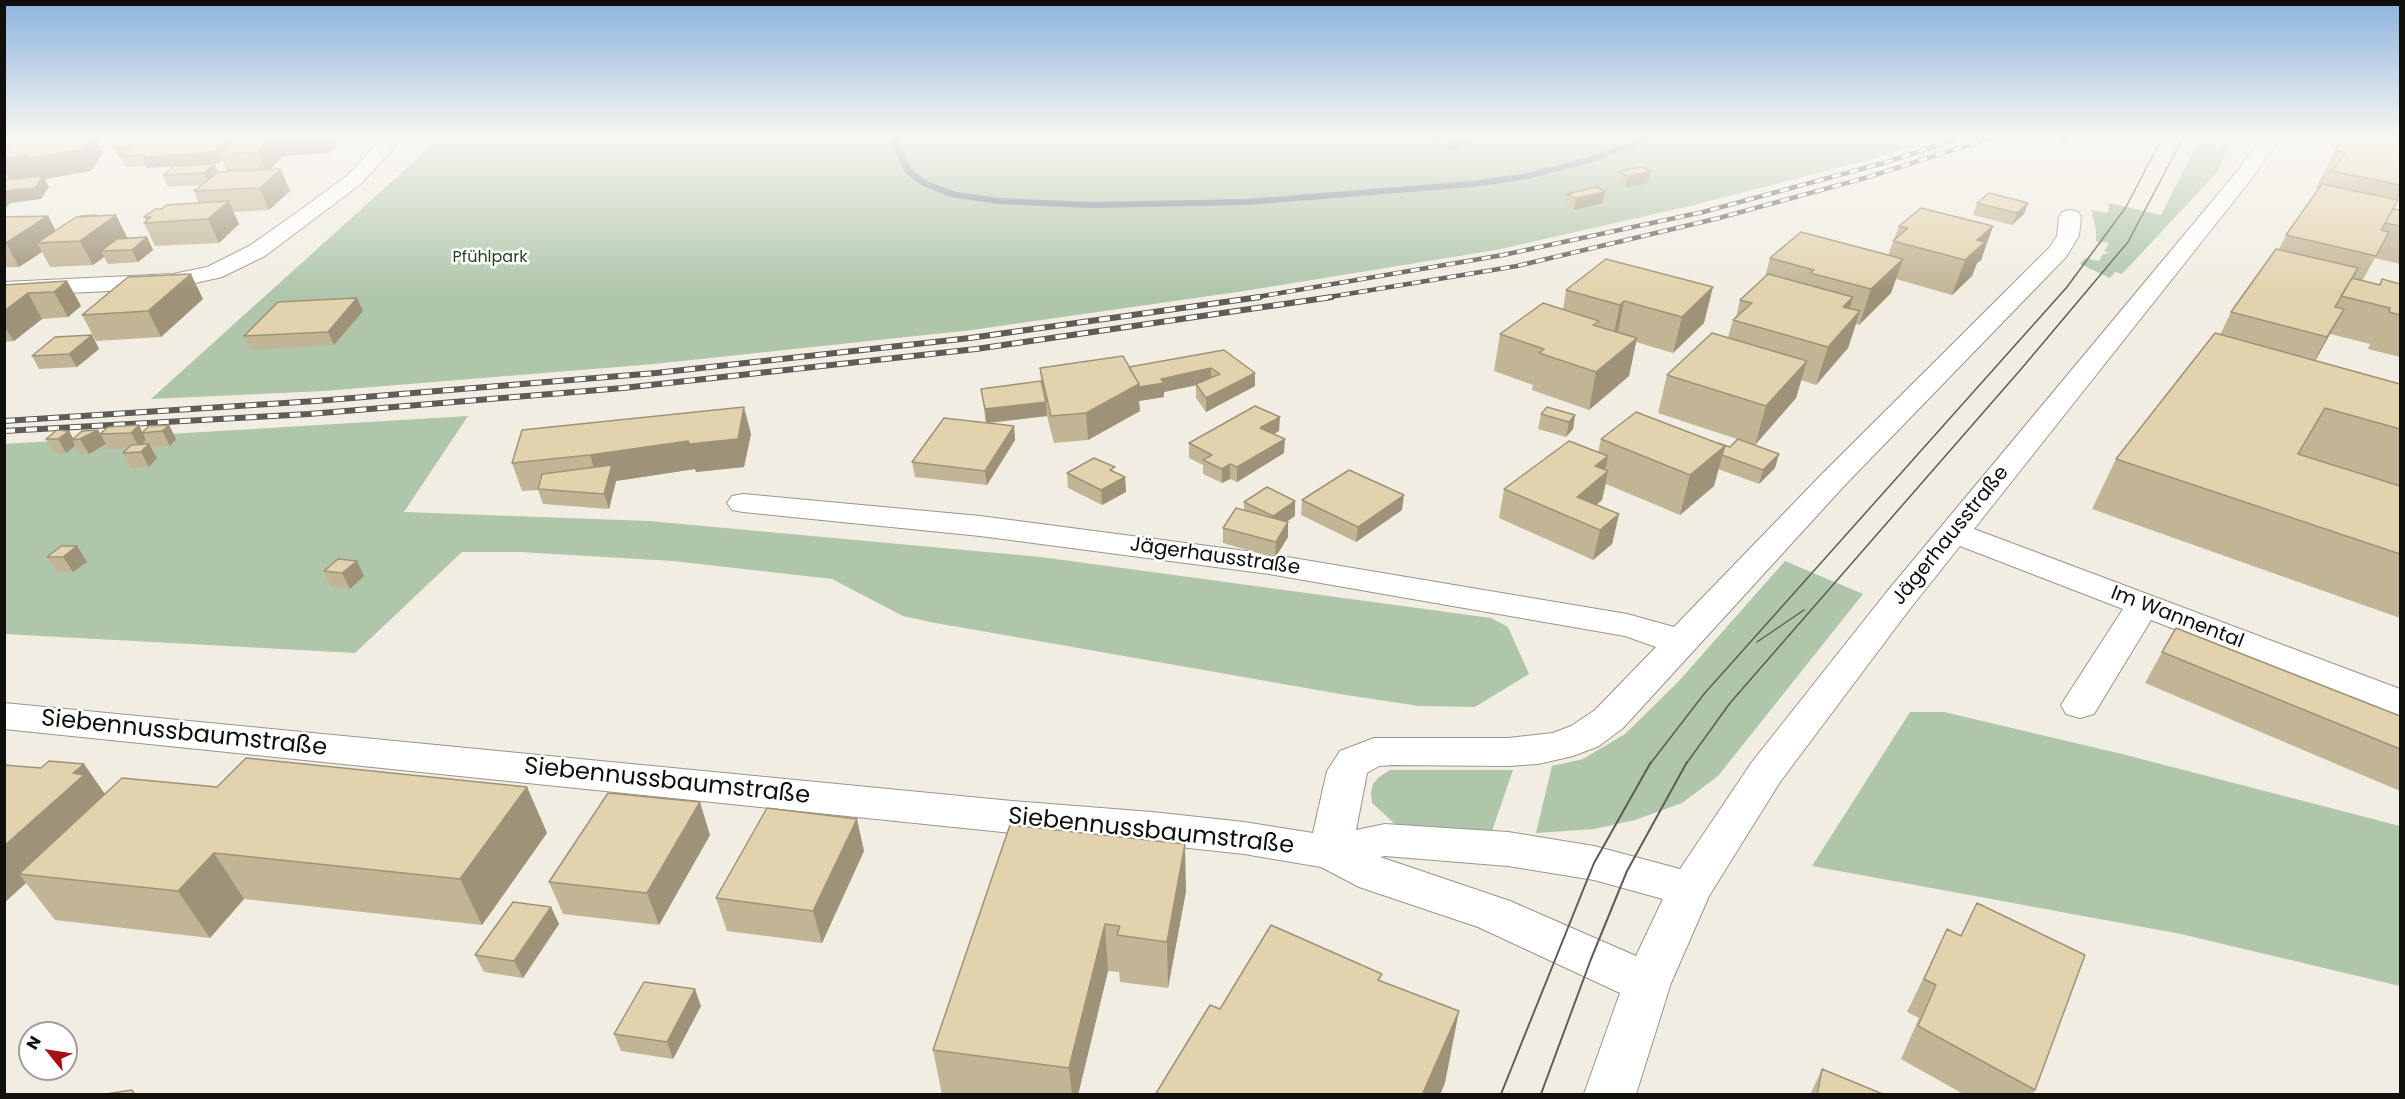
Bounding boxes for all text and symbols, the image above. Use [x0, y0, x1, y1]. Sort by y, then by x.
park label: Pfühlpark [453, 248, 527, 268]
street label: Jägerhausstraße [1888, 462, 2014, 610]
street label: Jägerhausstraße [1128, 533, 1302, 581]
street label: Im Wannental [2107, 582, 2247, 654]
street label: Siebennussbaumstraße [40, 705, 328, 763]
street label: Siebennussbaumstraße [523, 753, 811, 811]
street label: Siebennussbaumstraße [1007, 803, 1295, 861]
north arrow [18, 1021, 78, 1081]
text: N [21, 1032, 47, 1054]

